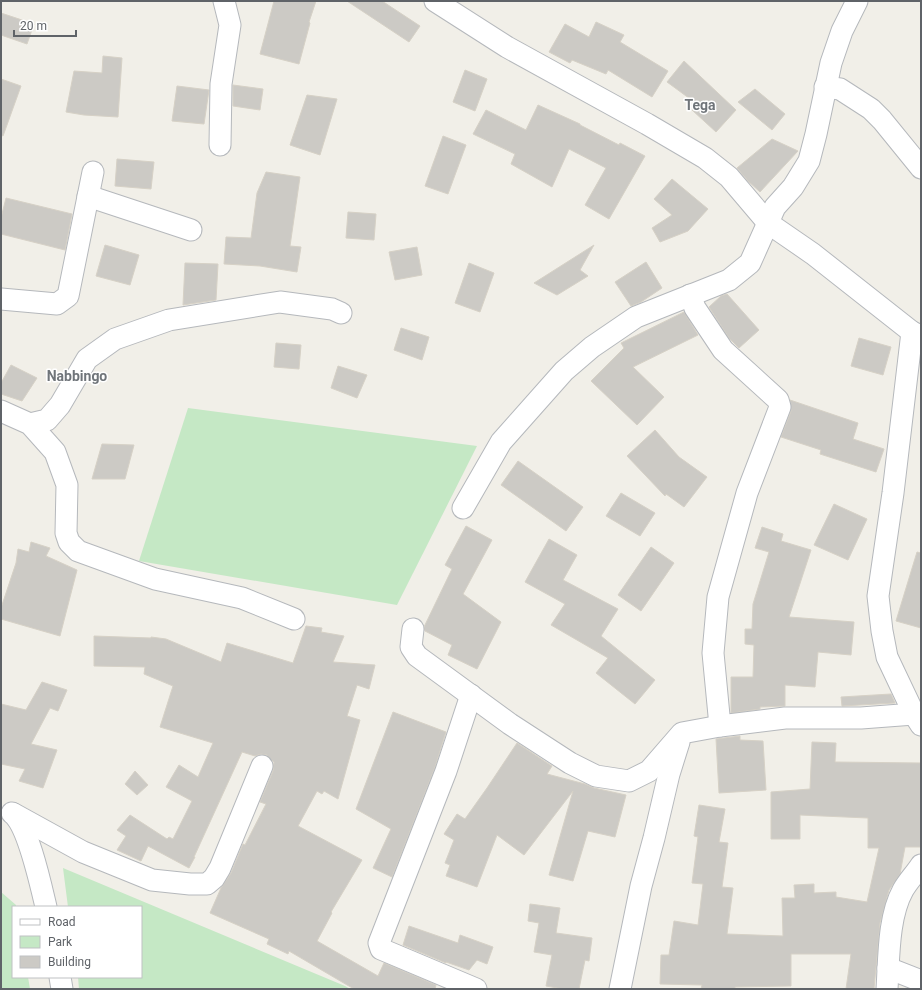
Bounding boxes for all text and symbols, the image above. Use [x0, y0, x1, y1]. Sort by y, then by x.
scale bar [14, 12, 76, 38]
text: 20 m [20, 19, 47, 33]
district label: Tega [684, 97, 716, 113]
district label: Nabbingo [47, 368, 107, 384]
legend [12, 906, 142, 978]
text: Road [48, 915, 76, 929]
text: Park [48, 935, 73, 949]
text: Building [48, 955, 91, 969]

